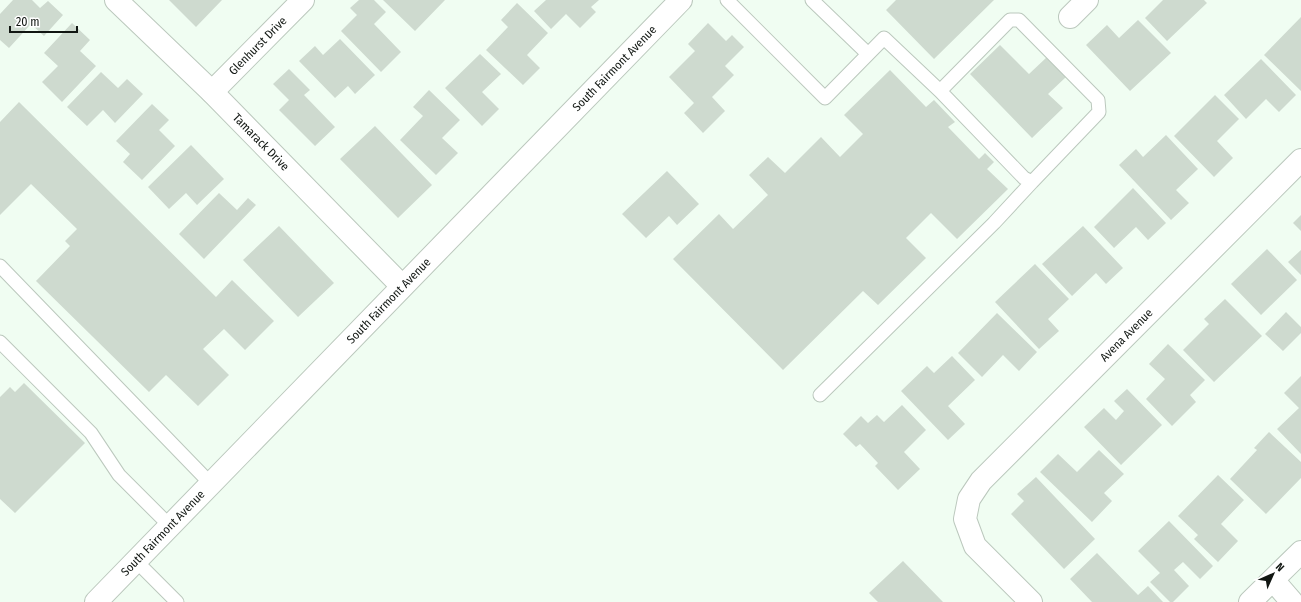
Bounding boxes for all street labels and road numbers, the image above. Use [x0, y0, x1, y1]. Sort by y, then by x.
street label: Glenhurst Drive [226, 14, 290, 78]
street label: South Fairmont Avenue [570, 23, 659, 114]
street label: Tamarack Drive [230, 110, 292, 174]
street label: South Fairmont Avenue [344, 255, 434, 347]
street label: Avena Avenue [1097, 306, 1156, 364]
street label: South Fairmont Avenue [118, 487, 208, 579]

